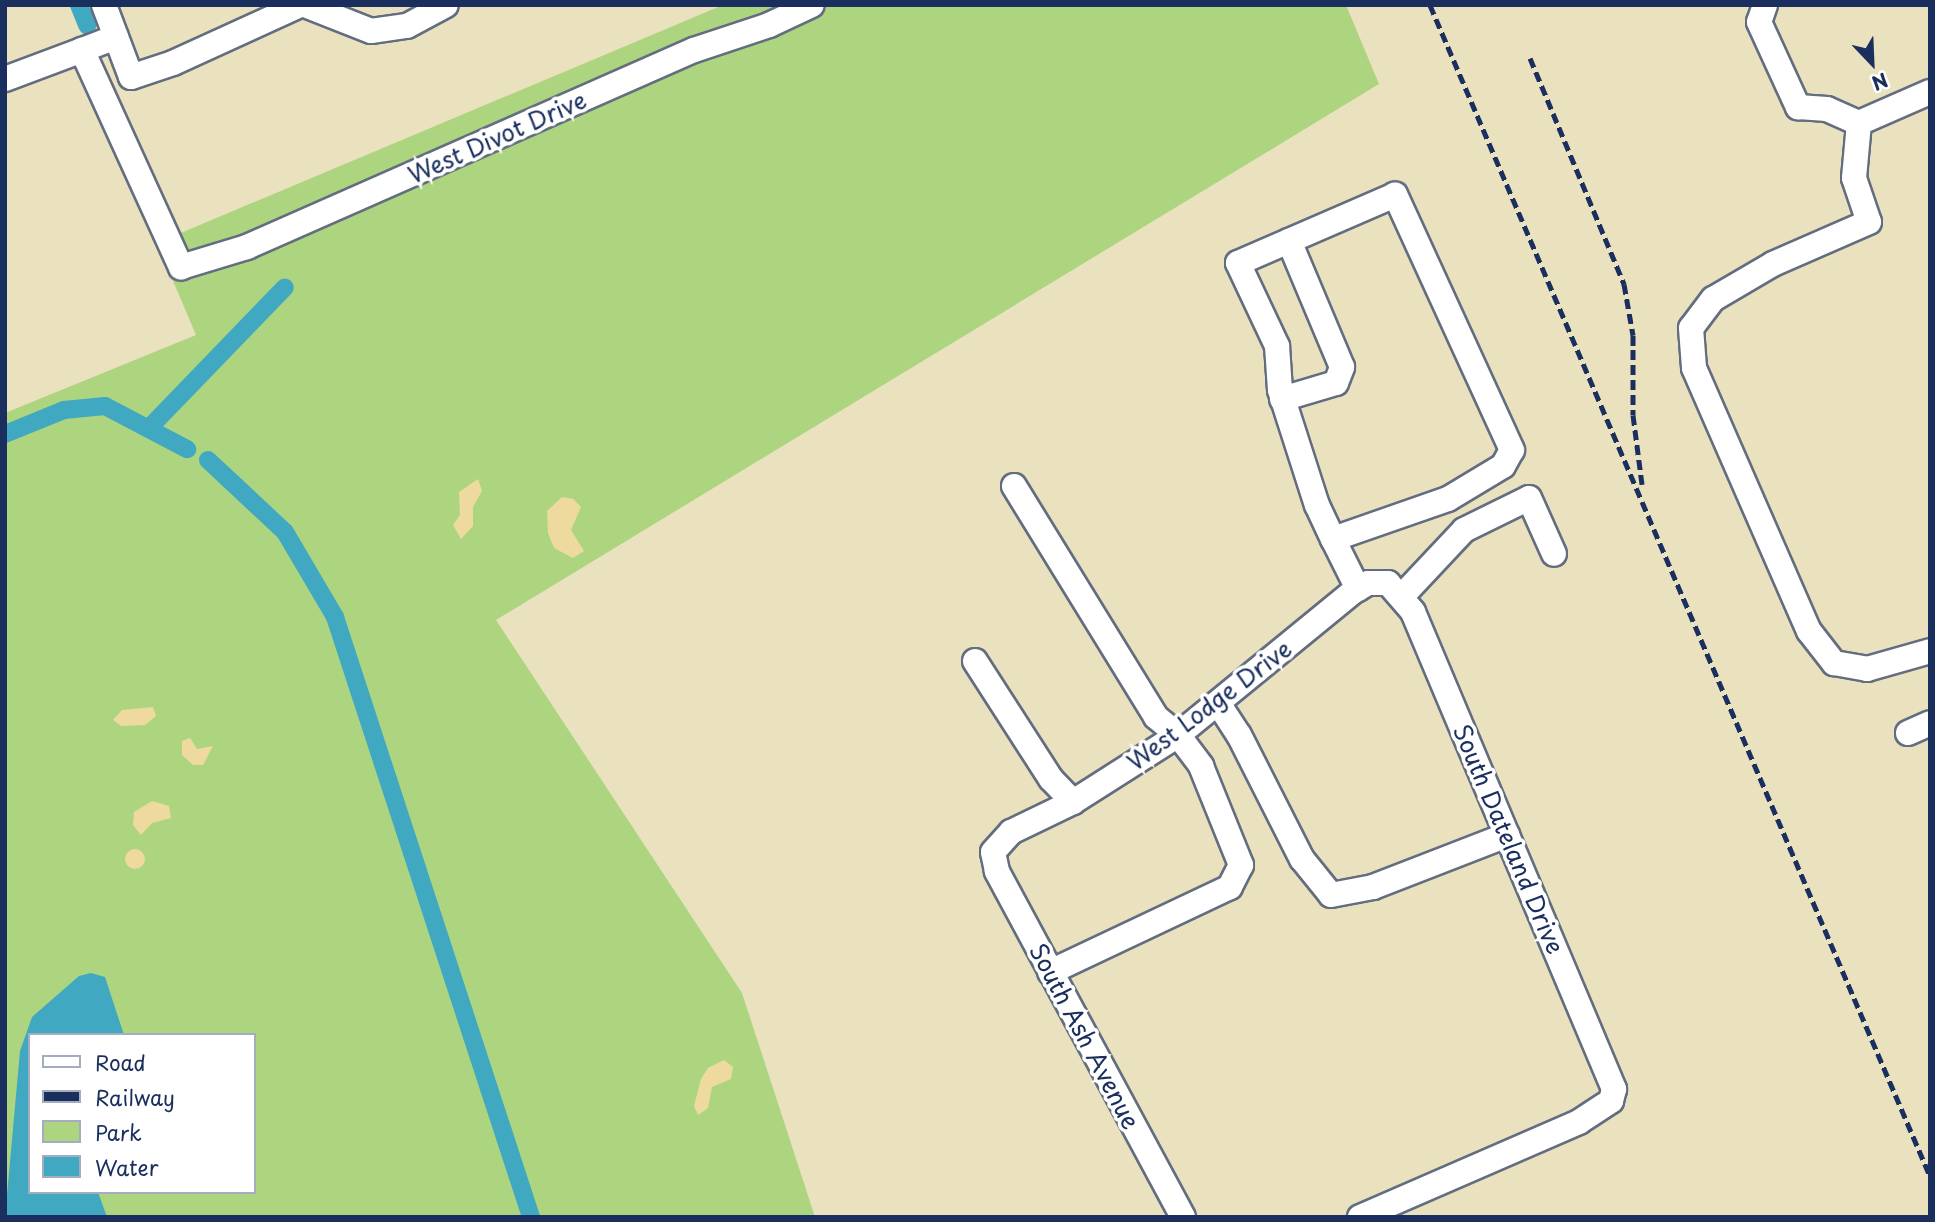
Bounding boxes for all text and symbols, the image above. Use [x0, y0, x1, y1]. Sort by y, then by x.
north arrow [1837, 28, 1907, 98]
text: N [1868, 67, 1893, 98]
street label: West Divot Drive [402, 84, 592, 190]
street label: West Lodge Drive [1121, 634, 1297, 776]
street label: South Dateland Drive [1447, 719, 1571, 959]
street label: South Ash Avenue [1024, 938, 1146, 1134]
legend [28, 1033, 256, 1194]
text: Road [95, 1046, 146, 1078]
text: Railway [95, 1081, 175, 1113]
text: Park [95, 1116, 142, 1148]
text: Water [95, 1151, 158, 1183]

